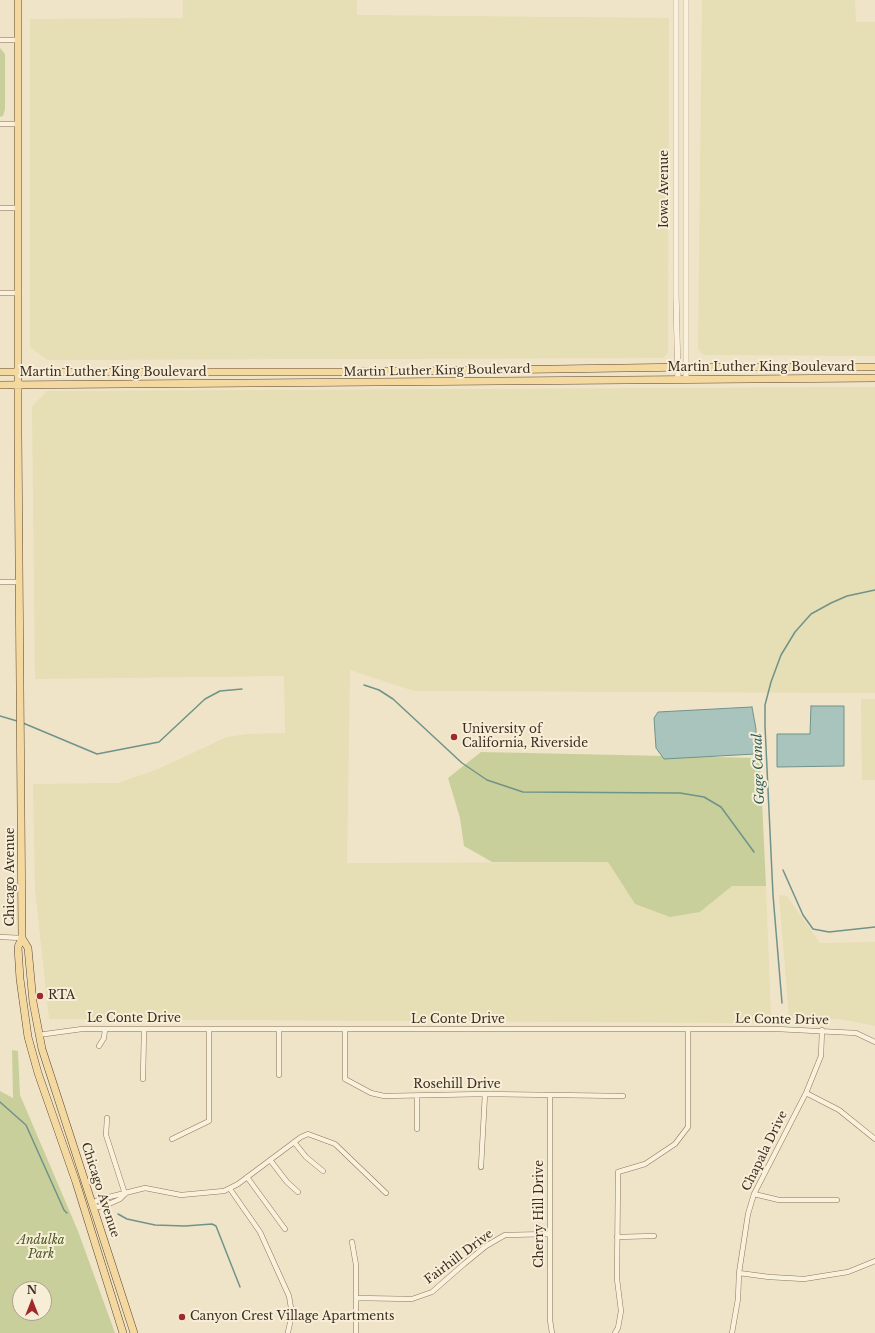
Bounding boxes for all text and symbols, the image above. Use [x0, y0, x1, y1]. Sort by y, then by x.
street label: Iowa Avenue [658, 150, 672, 228]
street label: Martin Luther King Boulevard [668, 361, 854, 375]
street label: Martin Luther King Boulevard [343, 362, 531, 380]
street label: Martin Luther King Boulevard [20, 366, 206, 380]
place label: University of California, Riverside [462, 723, 588, 751]
marker: University of California, Riverside [449, 732, 459, 742]
water label: Gage Canal [750, 733, 768, 805]
street label: Chicago Avenue [4, 827, 18, 927]
place label: RTA [48, 989, 75, 1003]
marker: RTA [35, 991, 45, 1001]
street label: Le Conte Drive [87, 1012, 181, 1026]
street label: Le Conte Drive [735, 1012, 829, 1028]
street label: Le Conte Drive [411, 1013, 505, 1027]
street label: Rosehill Drive [413, 1078, 501, 1092]
street label: Chapala Drive [739, 1108, 791, 1194]
street label: Chicago Avenue [78, 1141, 122, 1239]
street label: Cherry Hill Drive [533, 1160, 547, 1268]
street label: Fairhill Drive [422, 1227, 496, 1287]
park label: Andulka Park [17, 1234, 65, 1262]
north arrow [12, 1281, 52, 1321]
text: N [27, 1283, 37, 1297]
place label: Canyon Crest Village Apartments [190, 1310, 394, 1324]
marker: Canyon Crest Village Apartments [177, 1312, 187, 1322]

